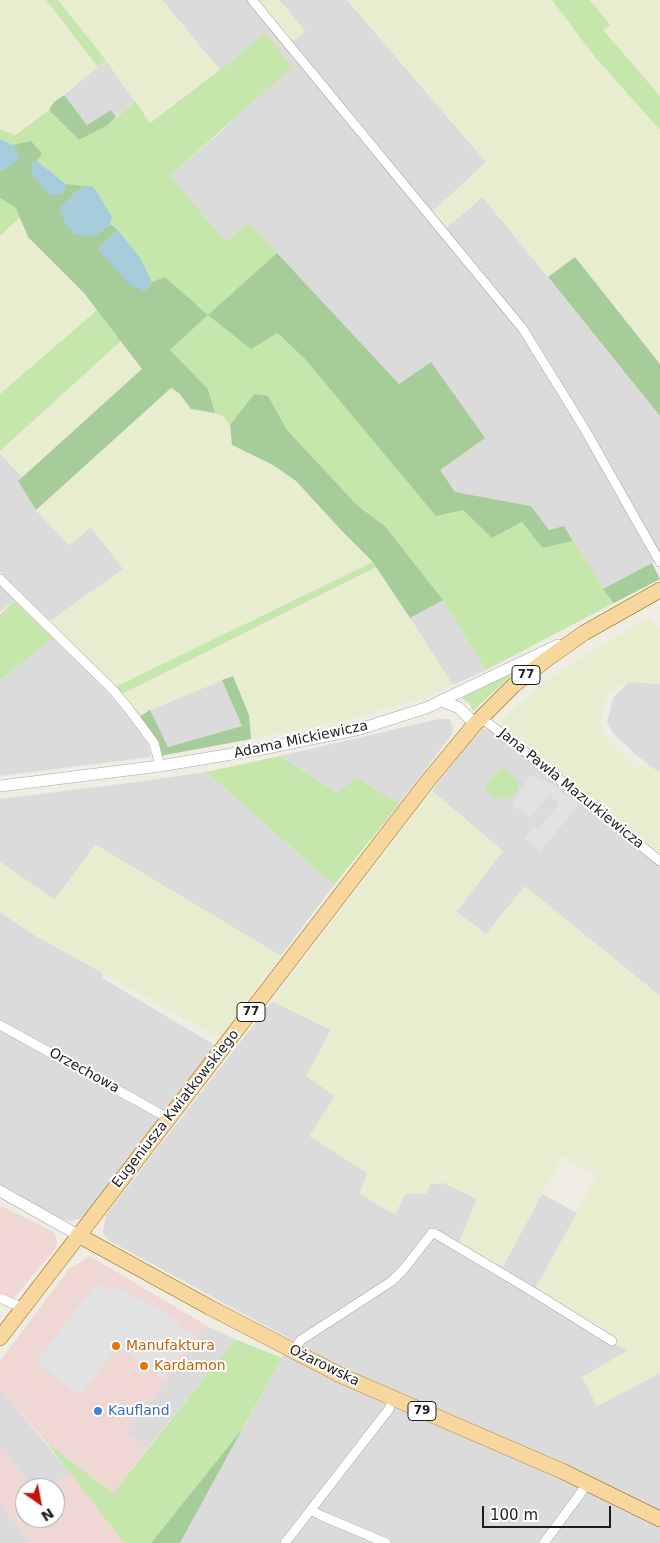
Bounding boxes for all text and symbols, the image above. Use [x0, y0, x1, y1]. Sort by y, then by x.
road number: 77 [512, 666, 540, 684]
street label: Adama Mickiewicza [232, 718, 370, 762]
street label: Jana Pawła Mazurkiewicza [495, 725, 647, 853]
road number: 77 [237, 1002, 265, 1022]
street label: Eugeniusza Kwiatkowskiego [109, 1027, 243, 1191]
street label: Orzechowa [46, 1045, 122, 1097]
place label: Manufaktura [126, 1338, 215, 1354]
marker: Manufaktura [110, 1340, 122, 1352]
street label: Ożarowska [286, 1342, 362, 1390]
place label: Kardamon [154, 1358, 226, 1374]
marker: Kardamon [138, 1360, 150, 1372]
road number: 79 [408, 1402, 436, 1420]
place label: Kaufland [108, 1403, 170, 1419]
marker: Kaufland [92, 1405, 104, 1417]
north arrow [15, 1478, 65, 1528]
scale bar [485, 1496, 614, 1528]
text: N [38, 1505, 57, 1525]
text: 100 m [490, 1506, 538, 1524]

